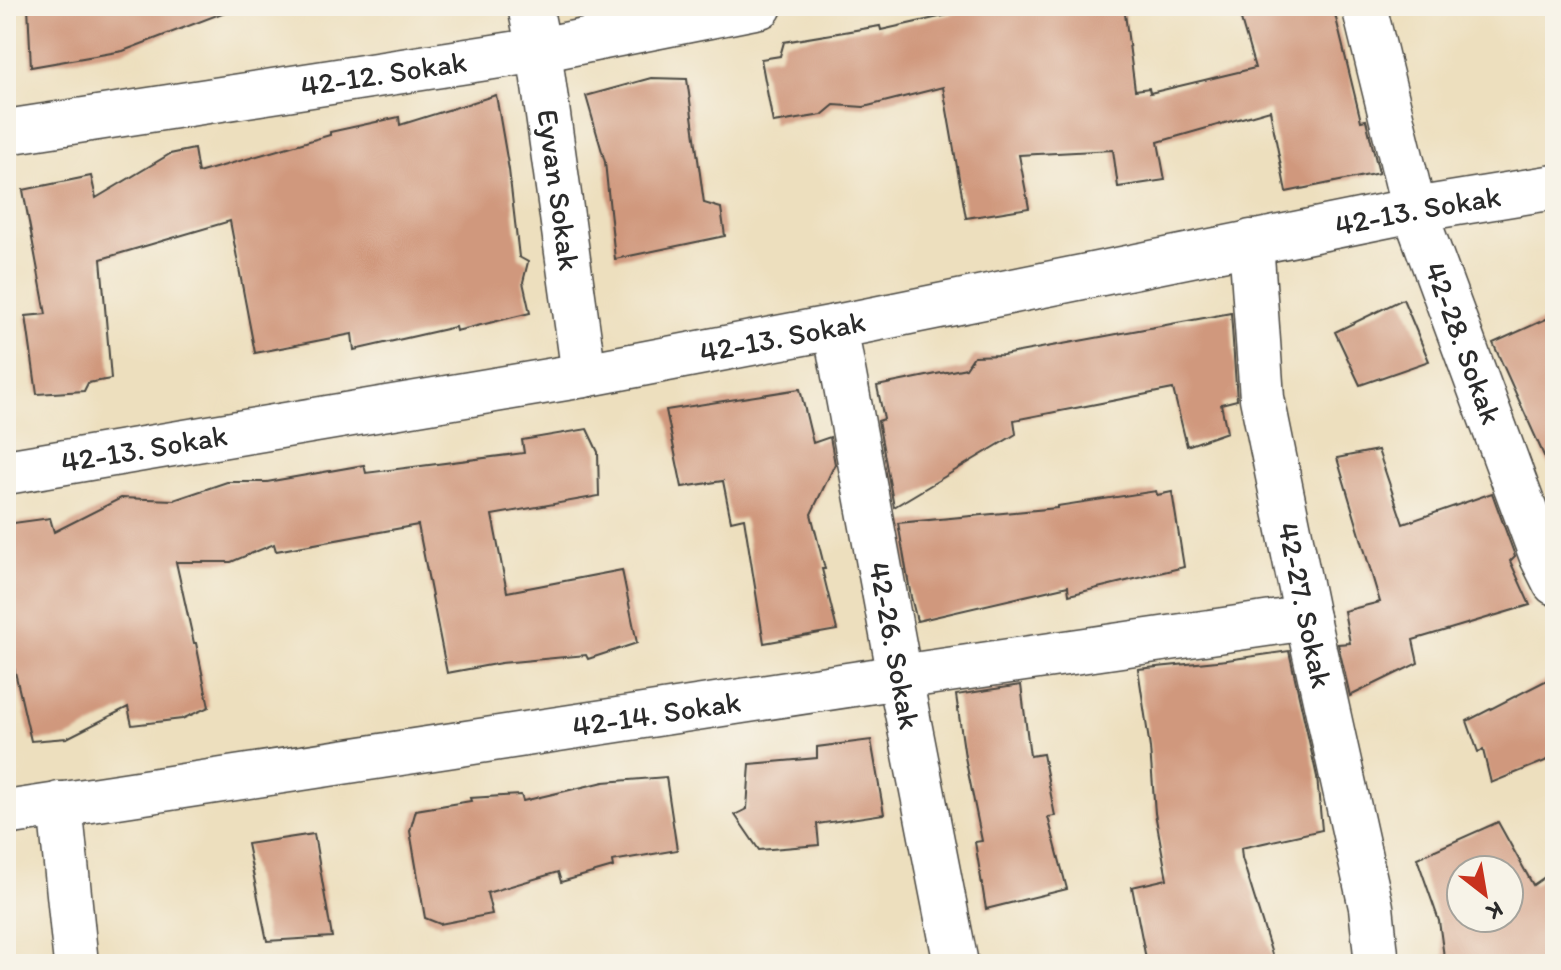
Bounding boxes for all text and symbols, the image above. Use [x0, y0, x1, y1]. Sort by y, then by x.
street label: 42-12. Sokak [298, 42, 469, 104]
street label: Eyvan Sokak [529, 107, 588, 273]
street label: 42-13. Sokak [1331, 177, 1503, 244]
street label: 42-28. Sokak [1417, 257, 1510, 429]
street label: 42-13. Sokak [696, 302, 868, 371]
street label: 42-13. Sokak [58, 416, 230, 480]
street label: 42-27. Sokak [1270, 519, 1341, 692]
street label: 42-26. Sokak [861, 559, 929, 732]
street label: 42-14. Sokak [570, 682, 743, 745]
north arrow [1445, 854, 1525, 934]
text: K [1481, 896, 1508, 926]

